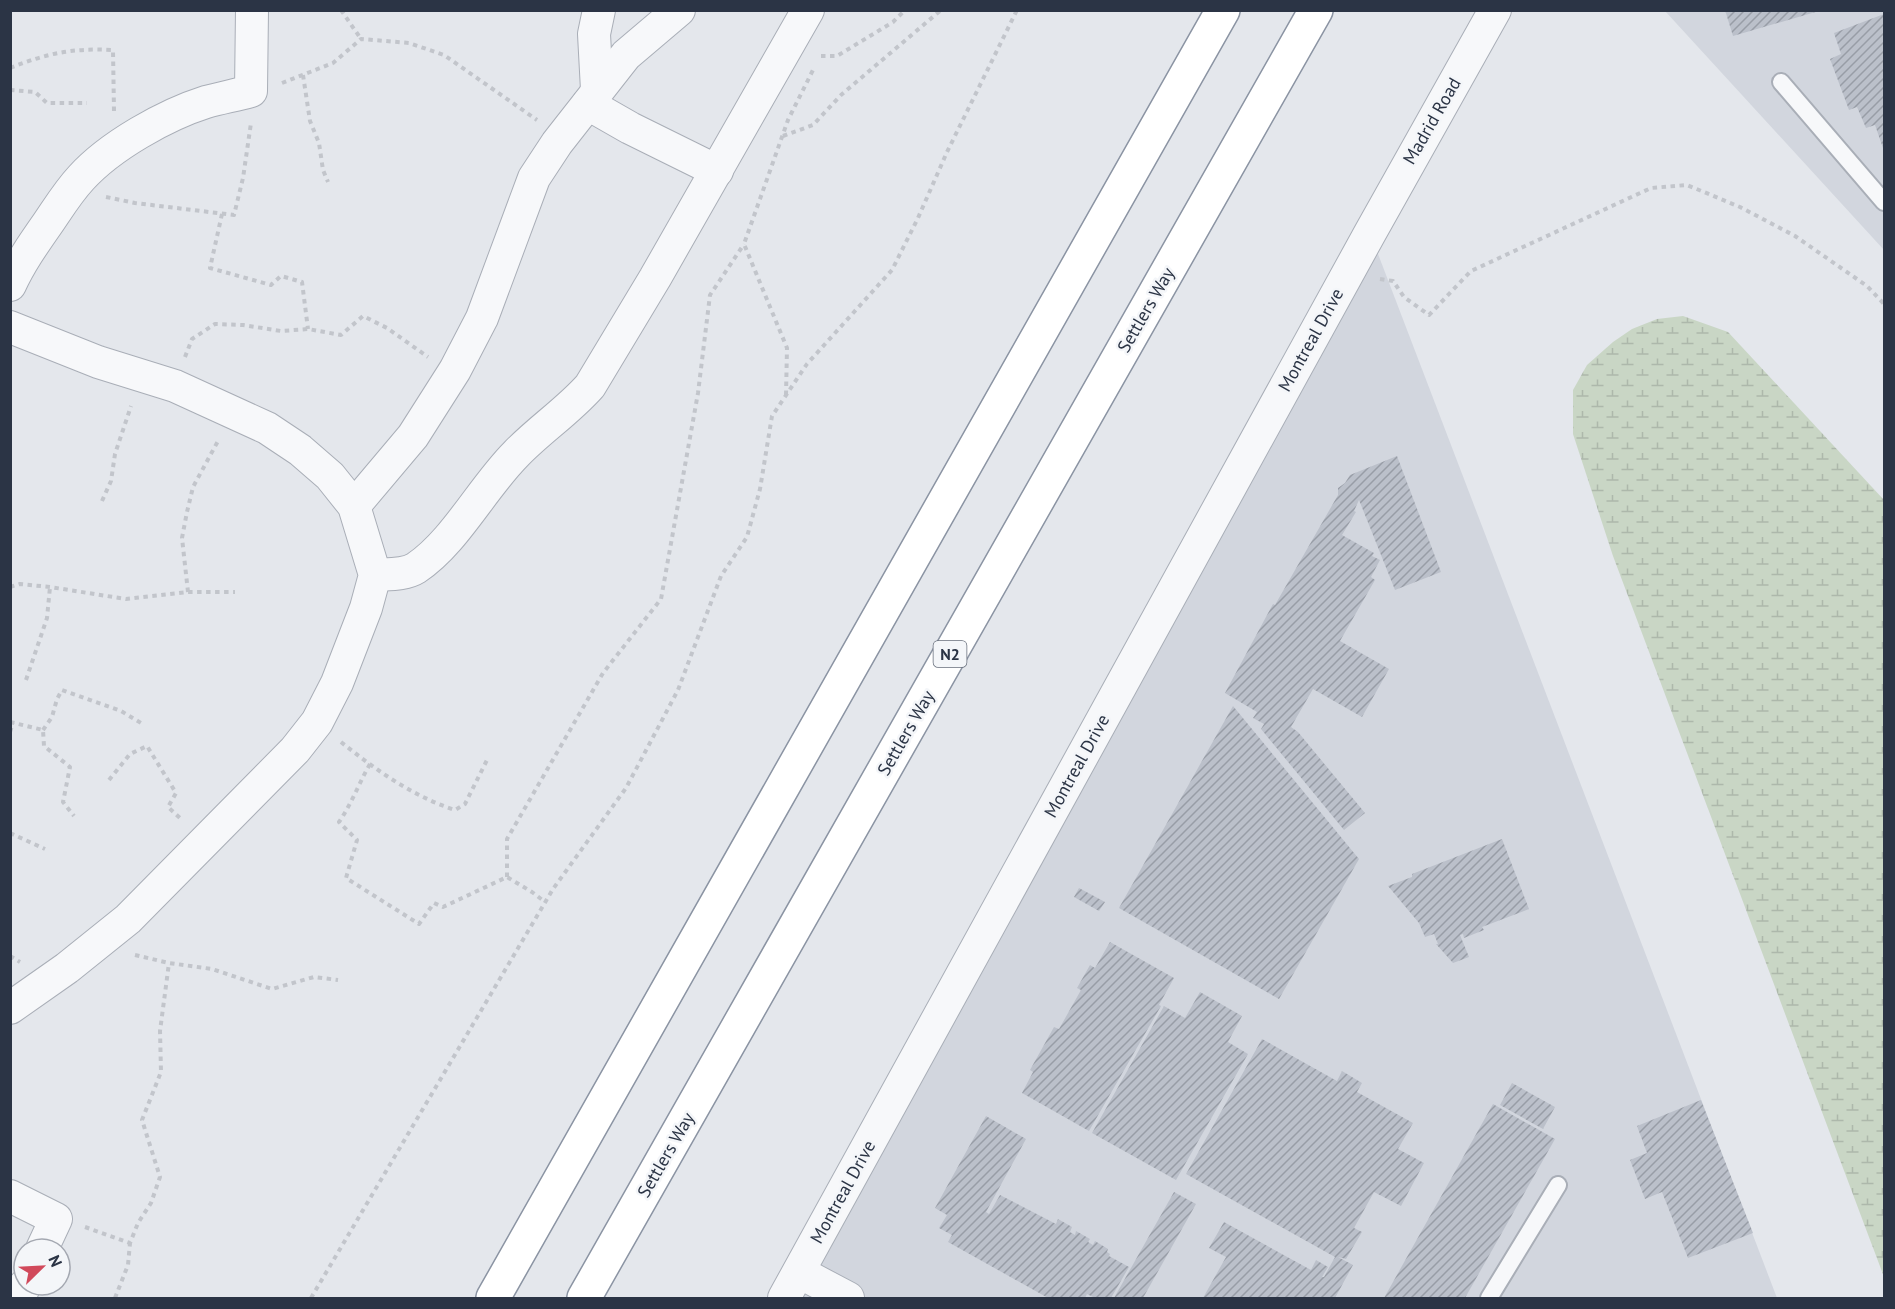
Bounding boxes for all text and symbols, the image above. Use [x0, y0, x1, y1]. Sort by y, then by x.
street label: Madrid Road [1398, 73, 1466, 168]
street label: Settlers Way [1112, 262, 1180, 357]
street label: Montreal Drive [1273, 284, 1348, 395]
road number: N2 [934, 641, 966, 667]
street label: Settlers Way [872, 685, 940, 780]
street label: Montreal Drive [1039, 710, 1114, 821]
street label: Settlers Way [632, 1107, 700, 1202]
street label: Montreal Drive [805, 1136, 880, 1247]
north arrow [12, 1237, 72, 1297]
text: N [44, 1252, 67, 1270]

